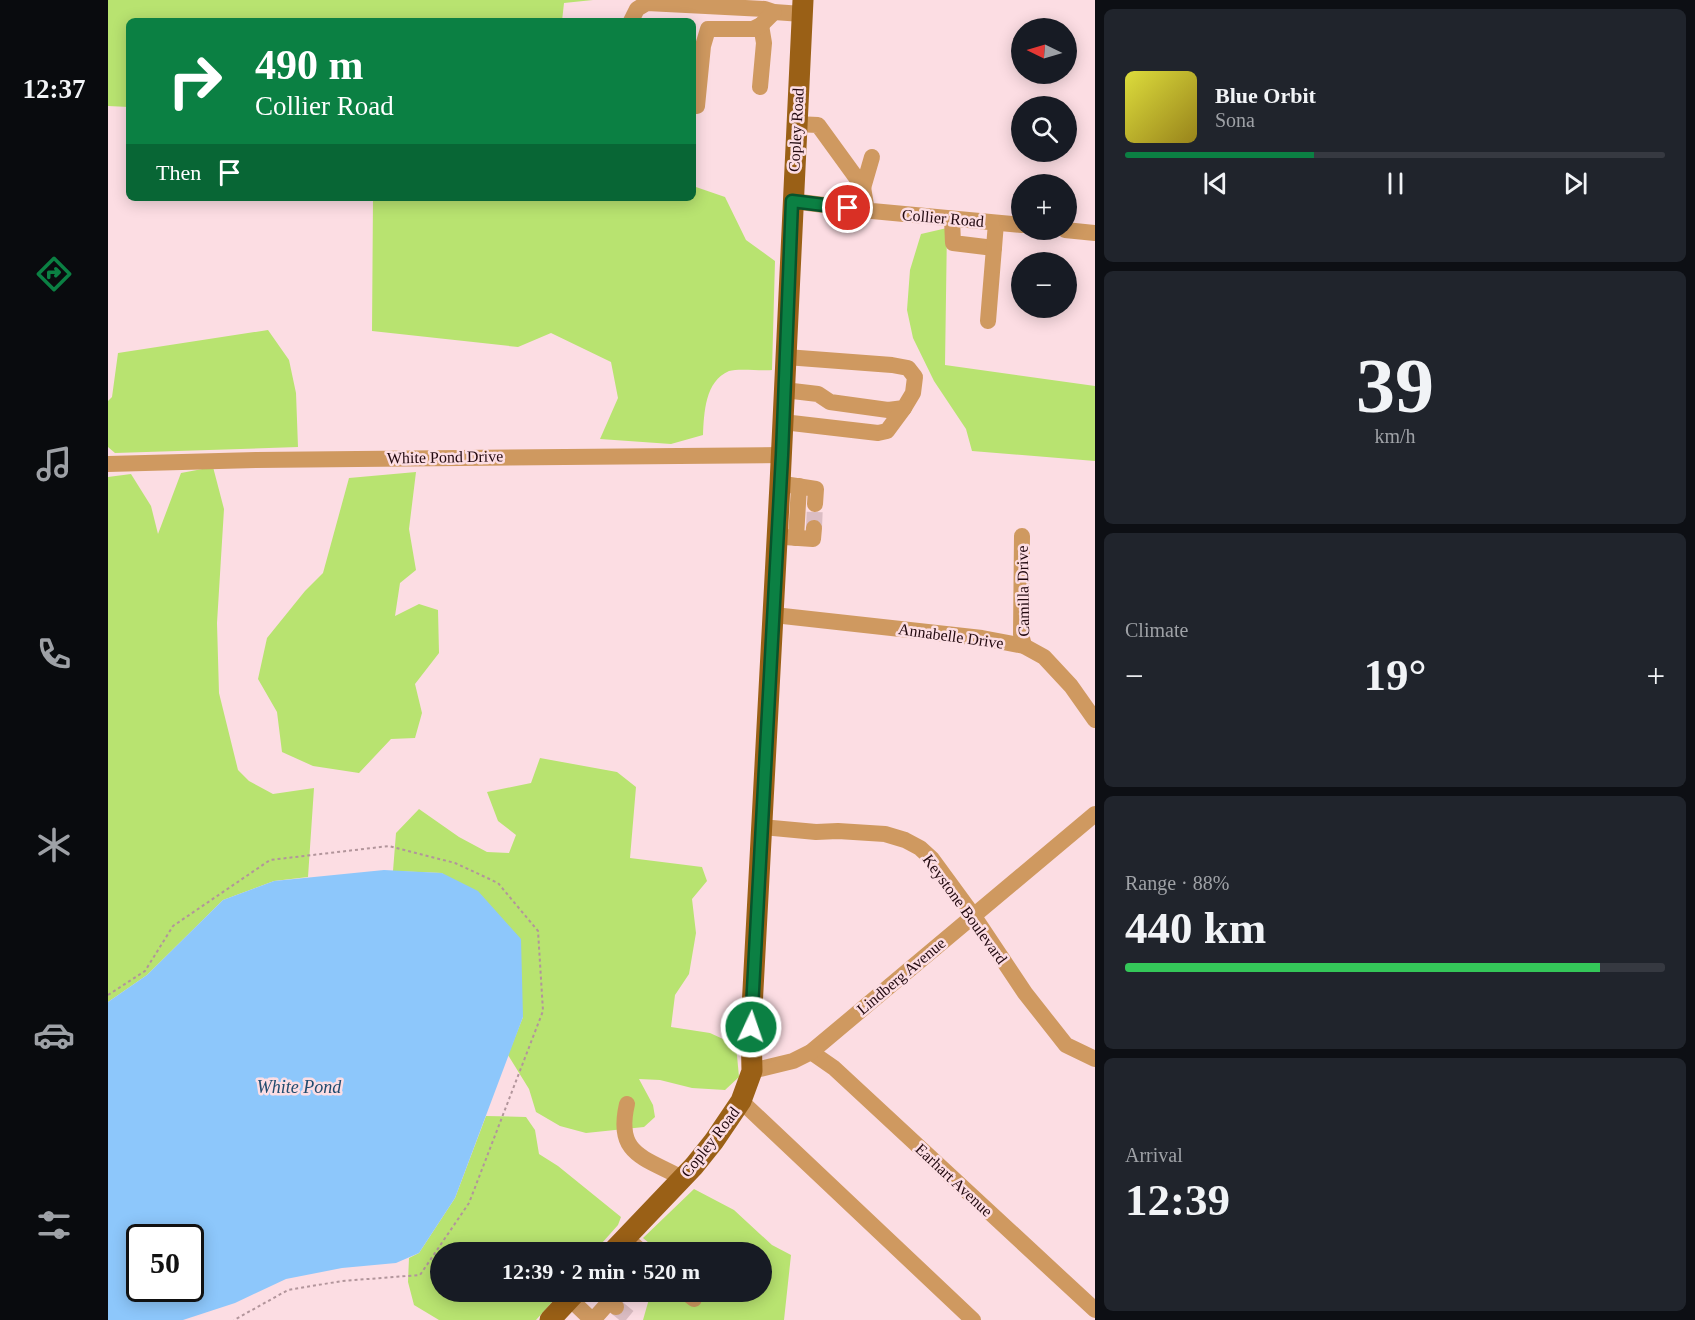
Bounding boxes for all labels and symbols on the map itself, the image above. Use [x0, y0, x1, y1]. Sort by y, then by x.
north arrow [1011, 18, 1077, 84]
street label: Copley Road [785, 88, 808, 172]
pin [822, 182, 873, 233]
street label: Collier Road [901, 206, 985, 230]
street label: White Pond Drive [387, 447, 503, 467]
street label: Camilla Drive [1014, 545, 1032, 637]
street label: Annabelle Drive [897, 620, 1005, 652]
street label: Keystone Boulevard [919, 851, 1010, 968]
street label: Lindberg Avenue [853, 934, 949, 1019]
position arrow [719, 995, 783, 1059]
water label: White Pond [257, 1077, 342, 1097]
street label: Copley Road [677, 1104, 743, 1181]
street label: Earhart Avenue [912, 1140, 996, 1220]
speed limit sign: 50 [126, 1224, 204, 1302]

